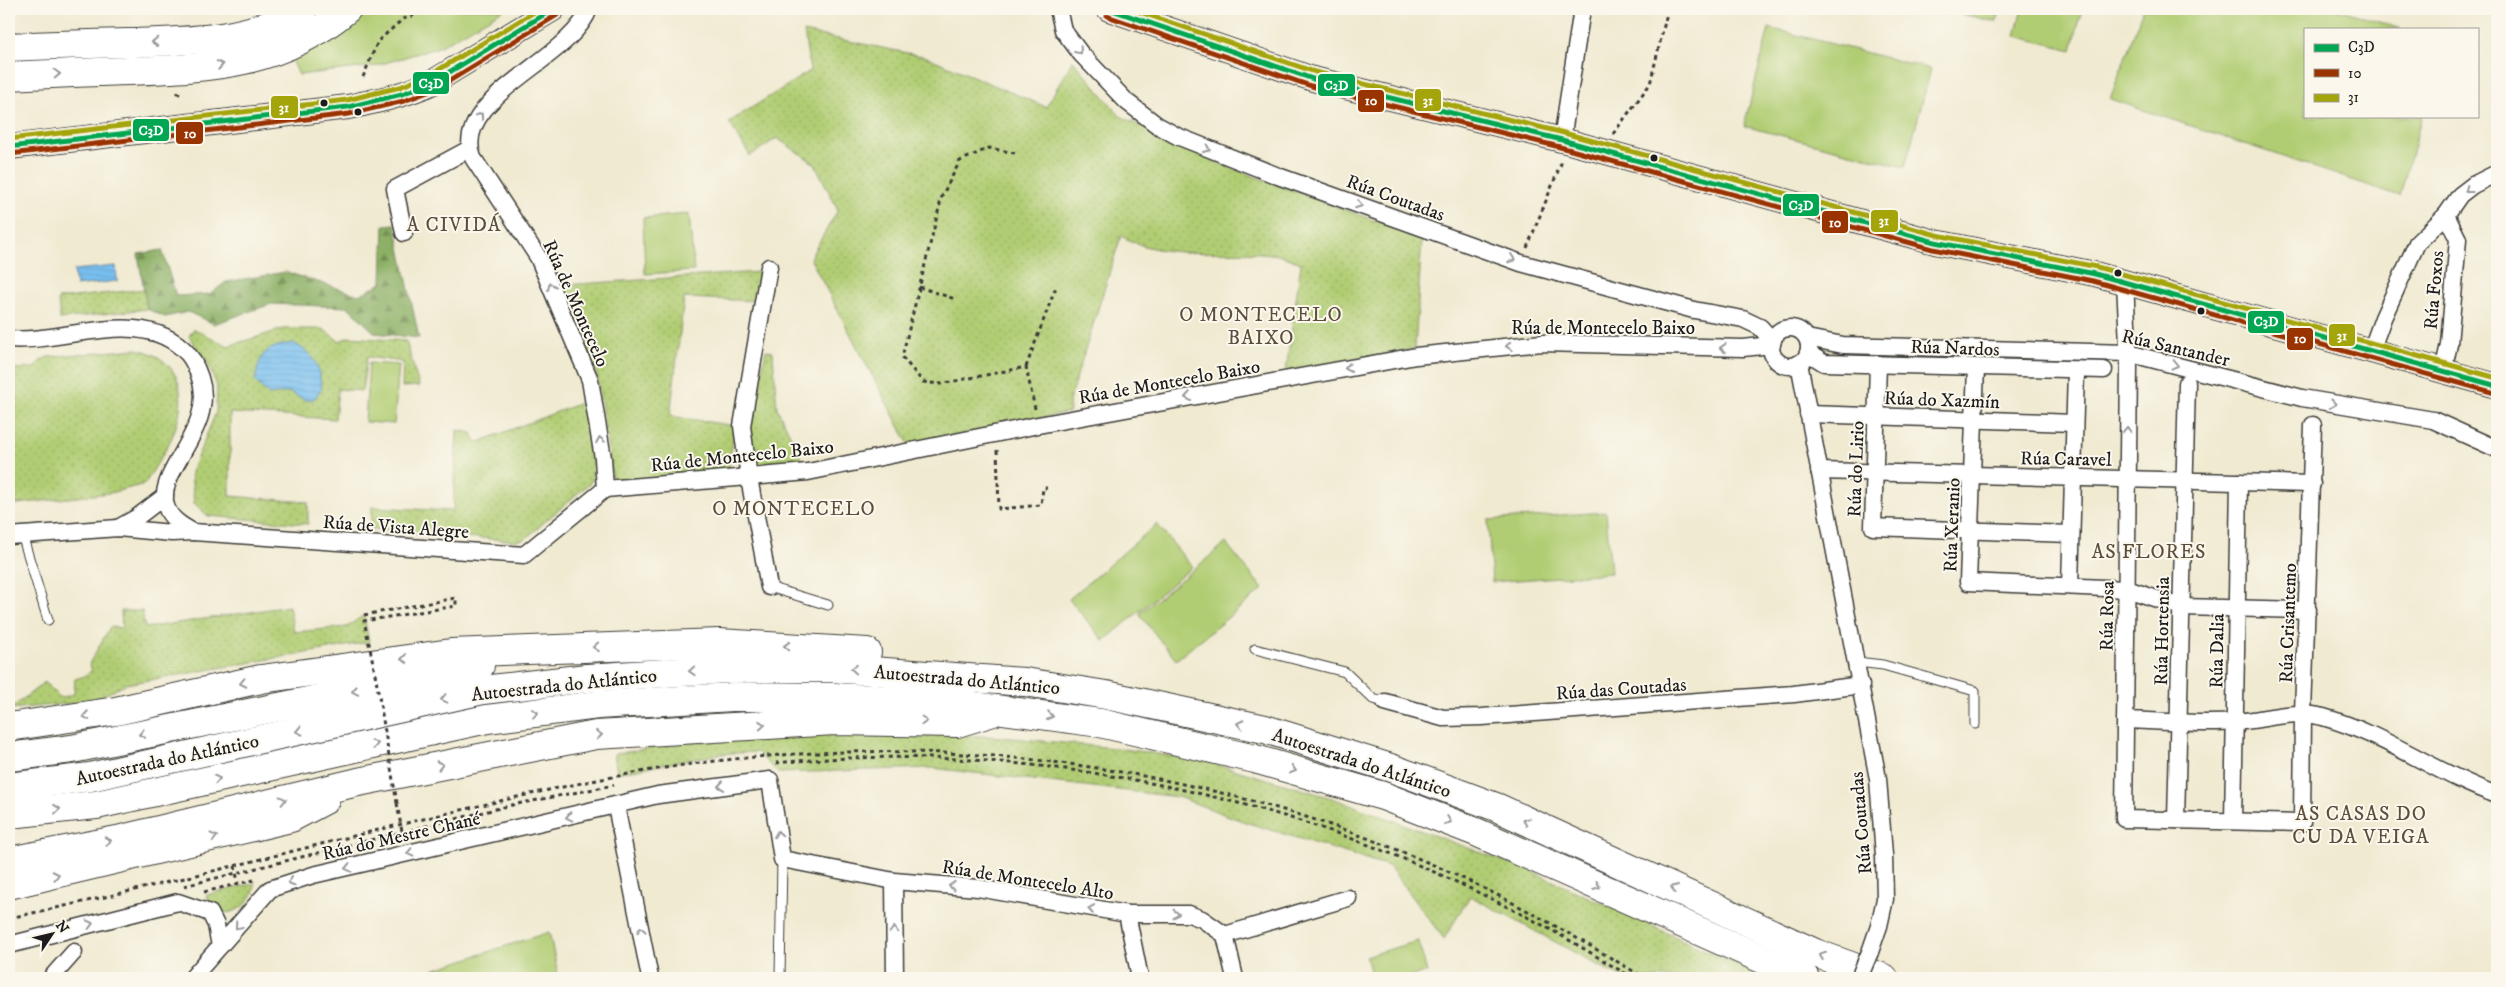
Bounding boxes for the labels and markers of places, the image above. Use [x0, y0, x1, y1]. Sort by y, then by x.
unlabelled marker [319, 98, 329, 108]
unlabelled marker [353, 107, 363, 117]
unlabelled marker [1649, 153, 1659, 163]
unlabelled marker [2113, 268, 2123, 278]
unlabelled marker [2196, 306, 2206, 316]

